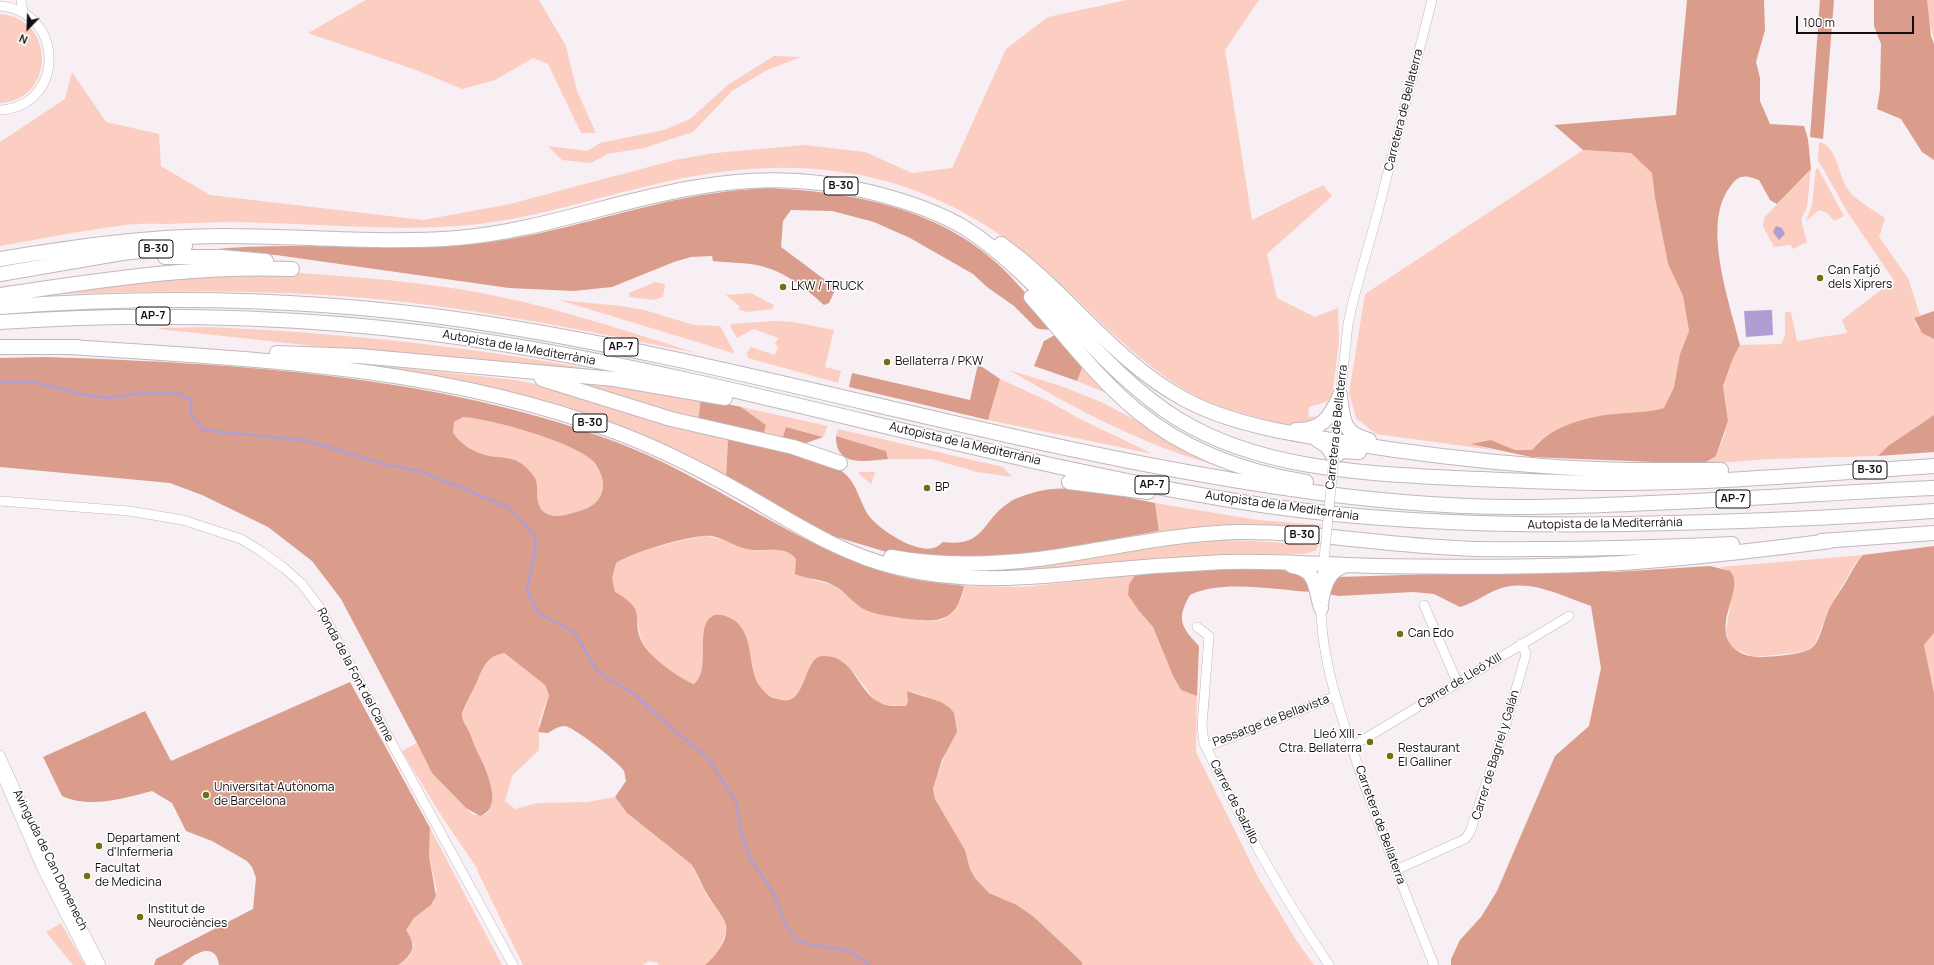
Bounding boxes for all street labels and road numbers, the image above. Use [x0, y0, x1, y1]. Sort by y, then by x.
street label: Carretera de Bellaterra [1382, 47, 1426, 173]
road number: B-30 [824, 177, 858, 195]
road number: B-30 [139, 240, 173, 258]
road number: AP-7 [136, 307, 170, 325]
street label: Autopista de la Mediterrània [441, 327, 597, 369]
road number: AP-7 [604, 338, 638, 356]
street label: Carretera de Bellaterra [1323, 364, 1351, 490]
road number: B-30 [573, 414, 607, 432]
street label: Autopista de la Mediterrània [888, 420, 1042, 468]
road number: B-30 [1853, 461, 1887, 479]
road number: AP-7 [1135, 476, 1169, 494]
street label: Autopista de la Mediterrània [1204, 488, 1360, 524]
road number: AP-7 [1716, 490, 1750, 508]
street label: Autopista de la Mediterrània [1527, 515, 1683, 533]
road number: B-30 [1285, 526, 1319, 544]
street label: Ronda de la Font del Carme [314, 606, 396, 744]
street label: Carrer de Lleó XIII [1416, 650, 1504, 712]
street label: Carrer de Bagriel y Galán [1469, 688, 1523, 822]
street label: Passatge de Bellavista [1211, 692, 1331, 750]
street label: Carrer de Salzillo [1207, 757, 1261, 847]
street label: Carretera de Bellaterra [1352, 764, 1408, 886]
street label: Avinguda de Can Domenech [10, 787, 90, 933]

